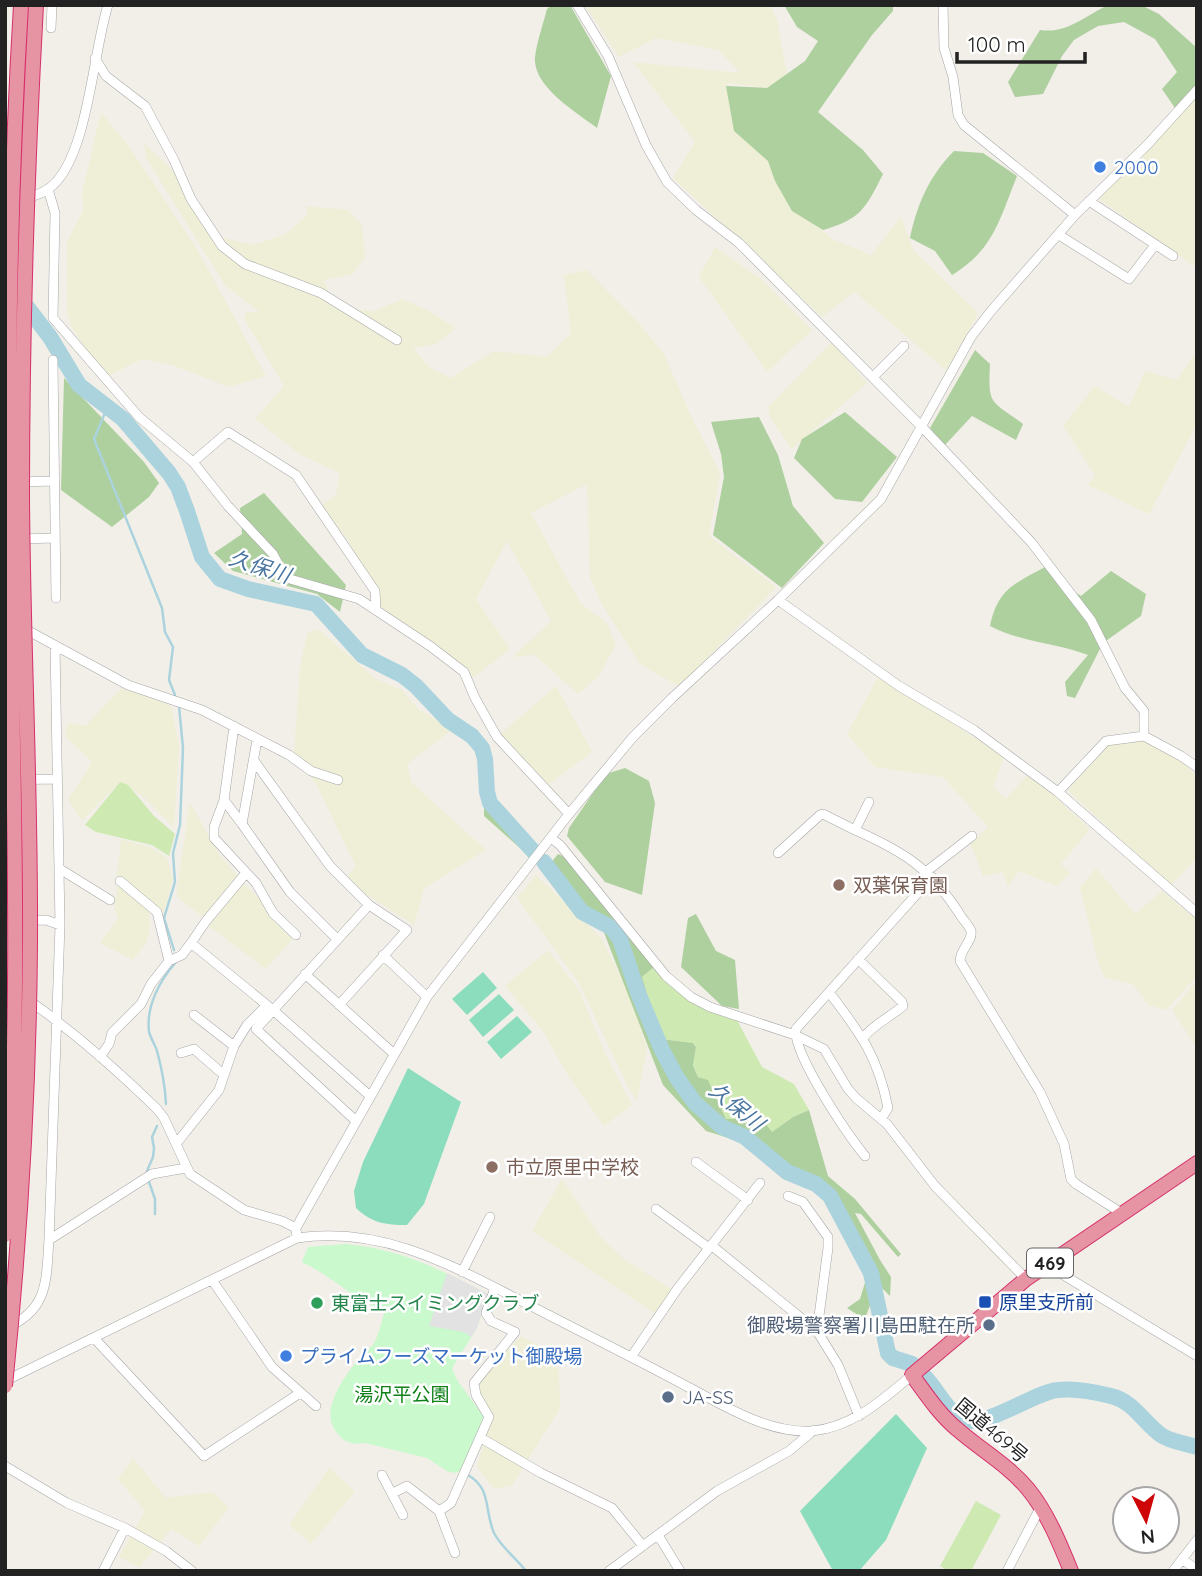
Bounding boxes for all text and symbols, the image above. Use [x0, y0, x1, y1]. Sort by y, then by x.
scale bar [957, 21, 1085, 65]
text: 100 m [968, 31, 1026, 57]
place label: 2000 [1114, 155, 1158, 179]
marker: 2000 [1092, 159, 1108, 175]
water label: 久保川 [226, 544, 296, 589]
place label: 双葉保育園 [853, 873, 948, 897]
marker: 双葉保育園 [831, 877, 847, 893]
water label: 久保川 [704, 1076, 771, 1137]
place label: 市立原里中学校 [506, 1155, 639, 1179]
marker: 市立原里中学校 [484, 1159, 500, 1175]
road number: 469 [1027, 1248, 1073, 1278]
place label: 原里支所前 [999, 1290, 1094, 1314]
place label: 東富士スイミングクラブ [331, 1291, 540, 1315]
marker: 原里支所前 [977, 1294, 993, 1310]
marker: 東富士スイミングクラブ [309, 1295, 325, 1311]
place label: 御殿場警察署川島田駐在所 [747, 1313, 975, 1337]
marker: 御殿場警察署川島田駐在所 [981, 1317, 997, 1333]
place label: プライムフーズマーケット御殿場 [300, 1344, 583, 1368]
marker: プライムフーズマーケット御殿場 [278, 1348, 294, 1364]
park label: 湯沢平公園 [354, 1382, 450, 1406]
place label: JA-SS [682, 1385, 734, 1409]
marker: JA-SS [660, 1389, 676, 1405]
street label: 国道469号 [951, 1393, 1033, 1467]
north arrow [1111, 1485, 1181, 1555]
text: N [1140, 1524, 1156, 1550]

